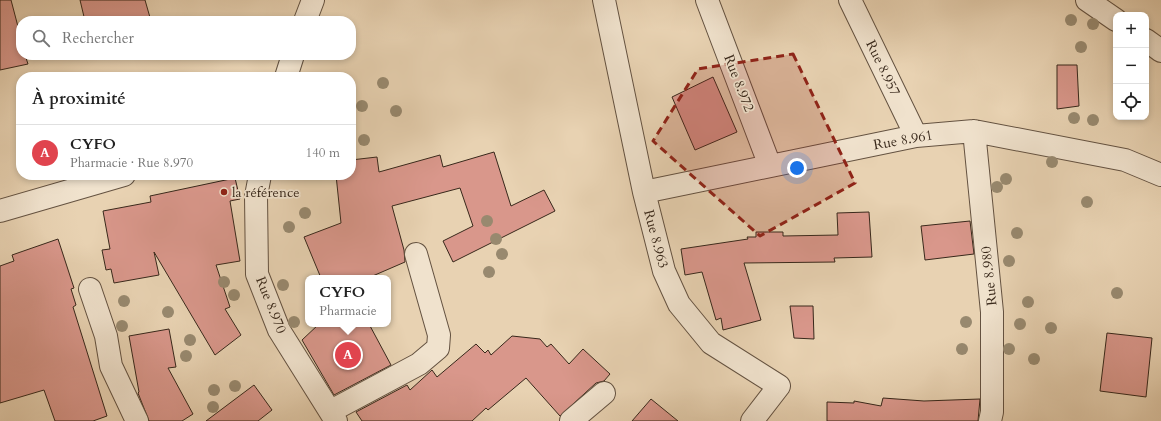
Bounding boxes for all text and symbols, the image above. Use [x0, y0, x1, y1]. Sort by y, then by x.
map controls [1113, 12, 1149, 120]
button: + [1113, 12, 1149, 48]
search box [16, 16, 356, 60]
icon: search [30, 27, 52, 49]
text: Rechercher [62, 28, 134, 48]
street label: Rue 8.957 [861, 37, 905, 99]
button: − [1113, 48, 1149, 84]
street label: Rue 8.972 [719, 52, 759, 114]
button: locate [1113, 84, 1149, 120]
text: À proximité [32, 87, 126, 110]
street label: Rue 8.961 [872, 125, 934, 155]
text: CYFO [70, 134, 116, 154]
text: A [40, 144, 50, 162]
text: 140 m [306, 144, 340, 162]
text: Pharmacie · Rue 8.970 [70, 154, 193, 172]
your location [787, 158, 807, 178]
place label: la référence [232, 183, 300, 202]
marker: la référence [219, 187, 229, 197]
street label: Rue 8.963 [639, 208, 673, 270]
street label: Rue 8.980 [976, 245, 1002, 307]
street label: Rue 8.970 [251, 274, 291, 336]
popup [305, 275, 391, 327]
text: CYFO [319, 282, 365, 302]
text: Pharmacie [319, 302, 377, 320]
pin: A [335, 340, 361, 370]

